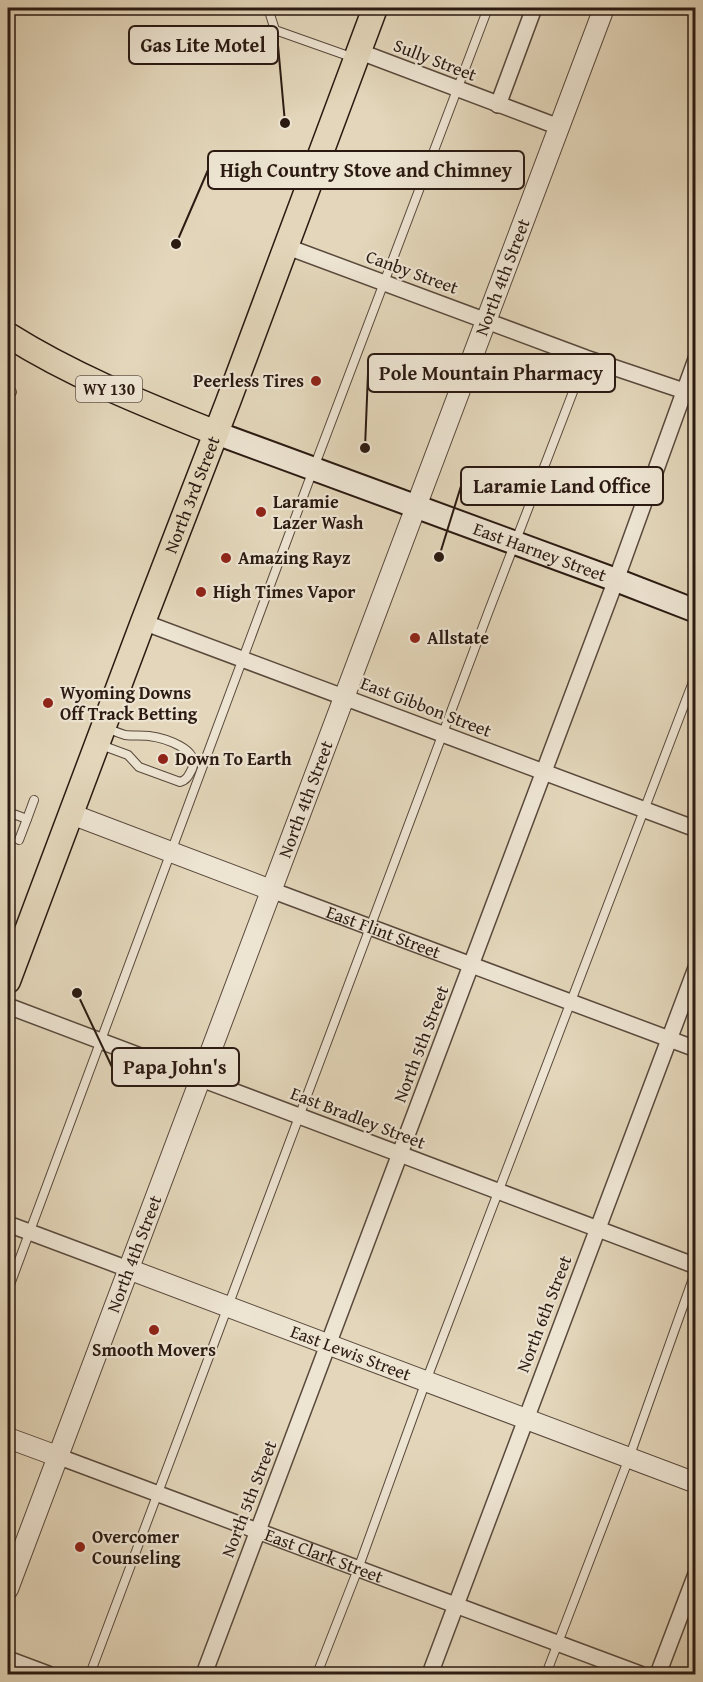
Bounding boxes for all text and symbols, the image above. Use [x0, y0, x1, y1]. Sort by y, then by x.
callout: Gas Lite Motel [129, 26, 278, 64]
text: Gas Lite Motel [140, 30, 266, 59]
street label: Sully Street [390, 31, 481, 88]
callout: High Country Stove and Chimney [208, 151, 524, 189]
text: High Country Stove and Chimney [220, 155, 513, 184]
street label: North 4th Street [468, 214, 537, 339]
street label: Canby Street [362, 242, 463, 301]
callout: Pole Mountain Pharmacy [368, 354, 615, 392]
text: Pole Mountain Pharmacy [379, 358, 604, 387]
place label: Peerless Tires [193, 367, 304, 394]
marker: Peerless Tires [309, 374, 323, 388]
road number: WY 130 [76, 376, 142, 402]
street label: North 3rd Street [157, 431, 227, 557]
callout: Laramie Land Office [461, 467, 663, 505]
text: Laramie Land Office [473, 471, 651, 500]
place label: Laramie Lazer Wash [273, 488, 364, 536]
marker: Laramie Lazer Wash [254, 505, 268, 519]
street label: East Harney Street [470, 515, 611, 589]
place label: Amazing Rayz [238, 544, 351, 571]
marker: Amazing Rayz [219, 551, 233, 565]
place label: High Times Vapor [213, 578, 356, 605]
marker: High Times Vapor [194, 585, 208, 599]
place label: Allstate [427, 624, 489, 651]
marker: Allstate [408, 631, 422, 645]
street label: East Gibbon Street [357, 669, 496, 744]
place label: Wyoming Downs Off Track Betting [60, 679, 198, 727]
marker: Wyoming Downs Off Track Betting [41, 696, 55, 710]
street label: North 4th Street [271, 736, 340, 862]
place label: Down To Earth [175, 745, 292, 772]
marker: Down To Earth [156, 752, 170, 766]
street label: East Flint Street [323, 898, 445, 965]
street label: North 5th Street [386, 981, 455, 1106]
callout: Papa John's [112, 1048, 239, 1086]
text: Papa John's [123, 1052, 227, 1081]
street label: East Bradley Street [287, 1079, 430, 1156]
street label: North 4th Street [99, 1191, 168, 1316]
street label: North 6th Street [509, 1251, 578, 1376]
street label: East Lewis Street [287, 1317, 416, 1388]
marker: Smooth Movers [147, 1323, 161, 1337]
place label: Smooth Movers [92, 1336, 216, 1363]
street label: North 5th Street [214, 1436, 283, 1561]
street label: East Clark Street [261, 1521, 388, 1590]
place label: Overcomer Counseling [92, 1523, 181, 1571]
marker: Overcomer Counseling [73, 1540, 87, 1554]

